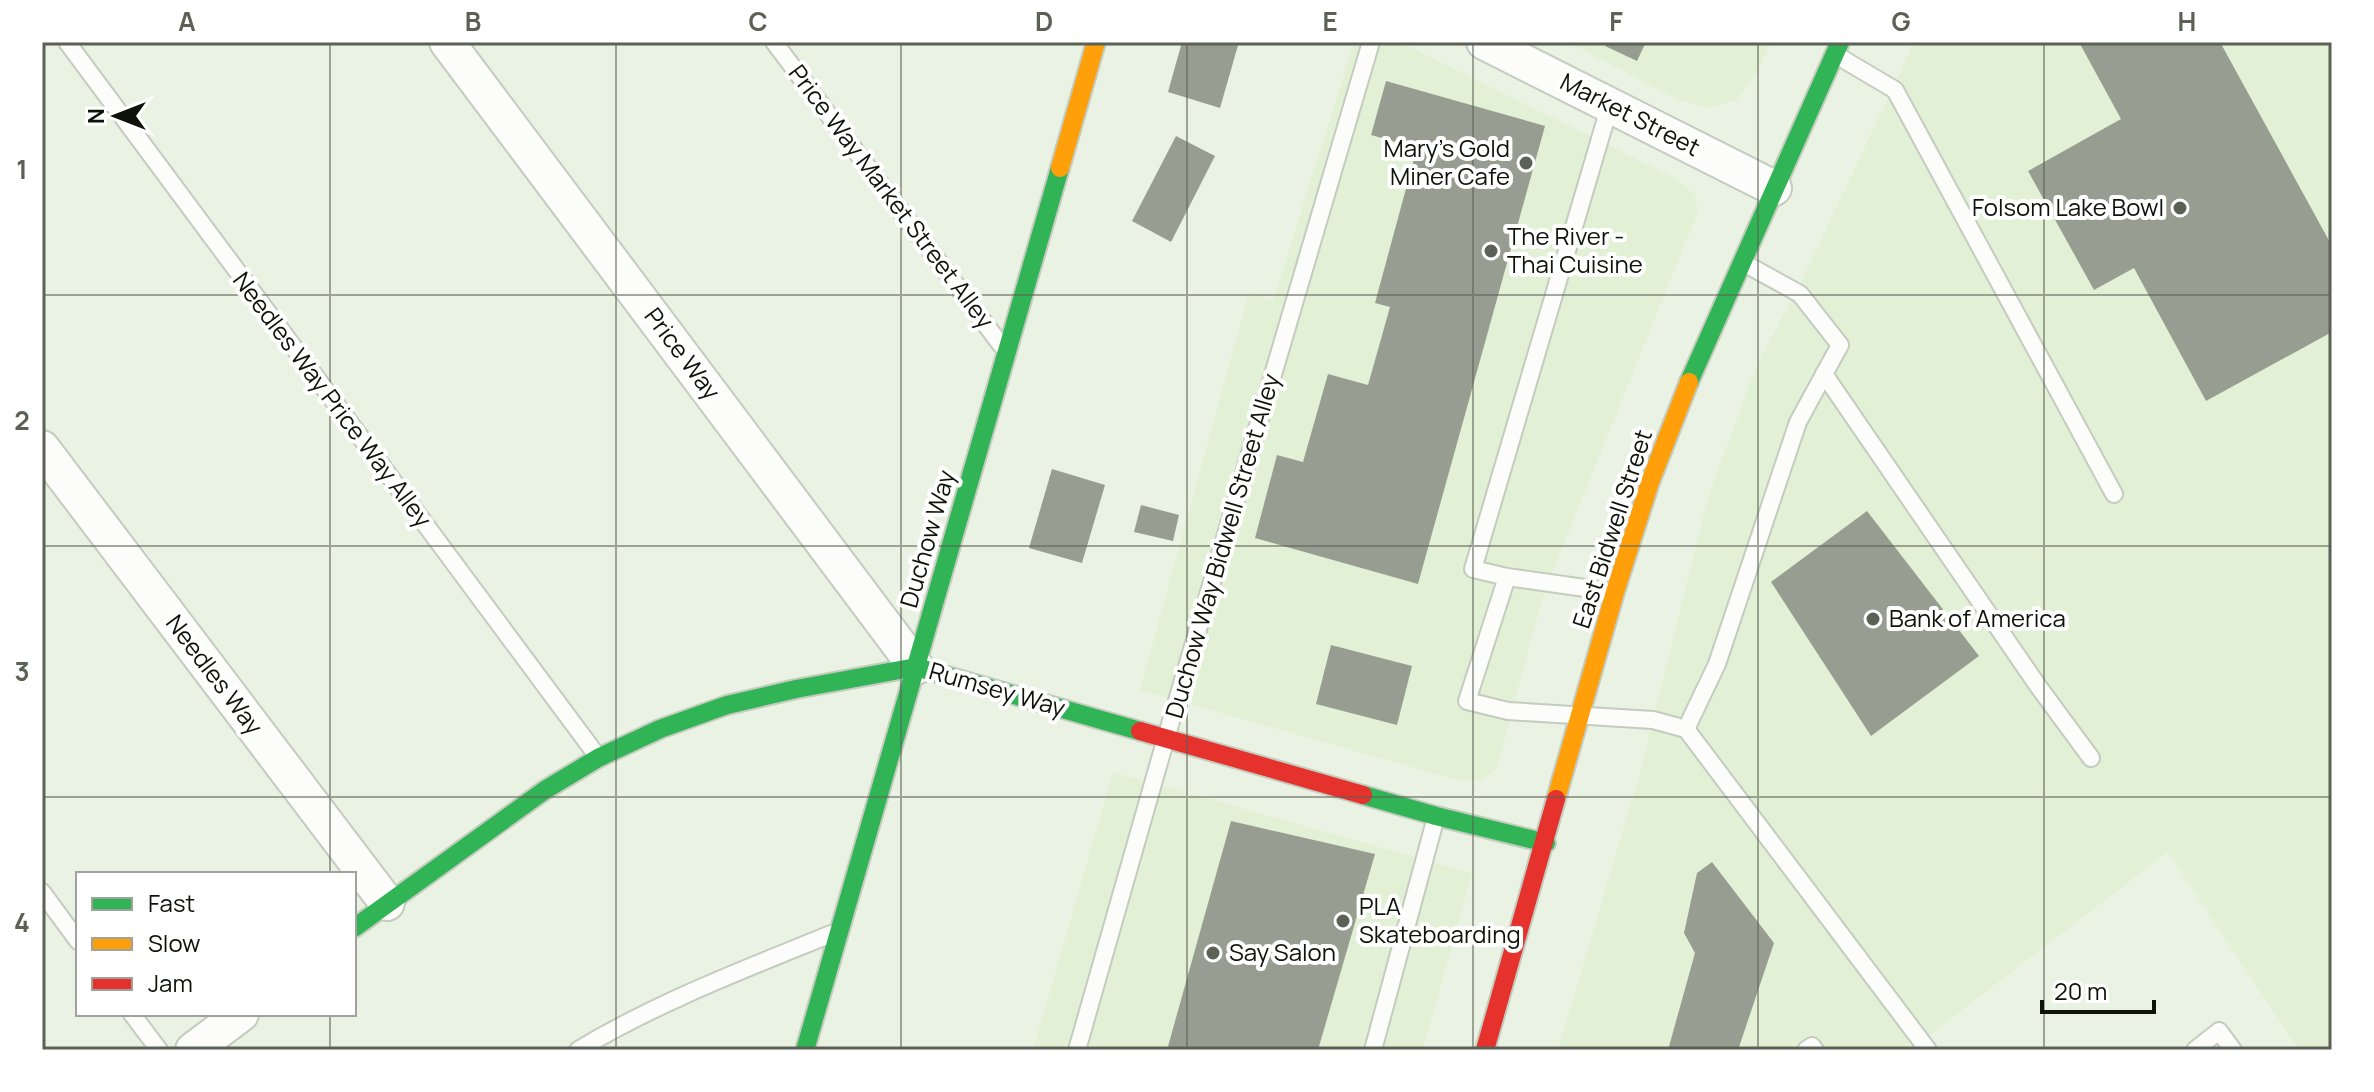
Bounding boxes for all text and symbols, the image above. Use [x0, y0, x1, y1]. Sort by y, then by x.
text: A [178, 3, 196, 39]
text: B [465, 3, 481, 39]
text: C [748, 3, 768, 39]
text: D [1035, 3, 1053, 39]
text: E [1322, 3, 1338, 39]
text: F [1609, 3, 1623, 39]
text: G [1891, 3, 1911, 39]
text: H [2178, 3, 2196, 39]
street label: Price Way Market Street Alley [782, 57, 1003, 335]
street label: Market Street [1555, 64, 1706, 163]
north arrow [76, 76, 156, 156]
text: N [81, 108, 111, 124]
place label: Mary's Gold Miner Cafe [1384, 131, 1510, 192]
text: 1 [16, 151, 28, 187]
marker: Mary's Gold Miner Cafe [1517, 154, 1535, 172]
place label: Folsom Lake Bowl [1972, 190, 2164, 223]
marker: Folsom Lake Bowl [2171, 199, 2189, 217]
place label: The River - Thai Cuisine [1507, 219, 1643, 280]
marker: The River - Thai Cuisine [1482, 242, 1500, 260]
street label: Needles Way Price Way Alley [226, 265, 440, 534]
street label: Price Way [638, 300, 729, 406]
street label: Duchow Way Bidwell Street Alley [1157, 369, 1287, 722]
text: 2 [14, 402, 30, 438]
street label: East Bidwell Street [1564, 425, 1659, 632]
street label: Duchow Way [891, 466, 962, 611]
place label: Bank of America [1889, 601, 2066, 634]
street label: Needles Way [159, 607, 271, 741]
marker: Bank of America [1864, 610, 1882, 628]
text: 3 [14, 653, 30, 689]
street label: Rumsey Way [925, 653, 1070, 724]
legend [76, 872, 356, 1016]
text: Fast [148, 886, 195, 919]
place label: PLA Skateboarding [1359, 889, 1521, 950]
text: 4 [14, 904, 30, 940]
marker: PLA Skateboarding [1334, 912, 1352, 930]
text: Slow [148, 926, 201, 959]
place label: Say Salon [1229, 935, 1336, 968]
marker: Say Salon [1204, 944, 1222, 962]
scale bar [2042, 964, 2154, 1014]
text: Jam [148, 966, 193, 999]
text: 20 m [2054, 974, 2107, 1007]

